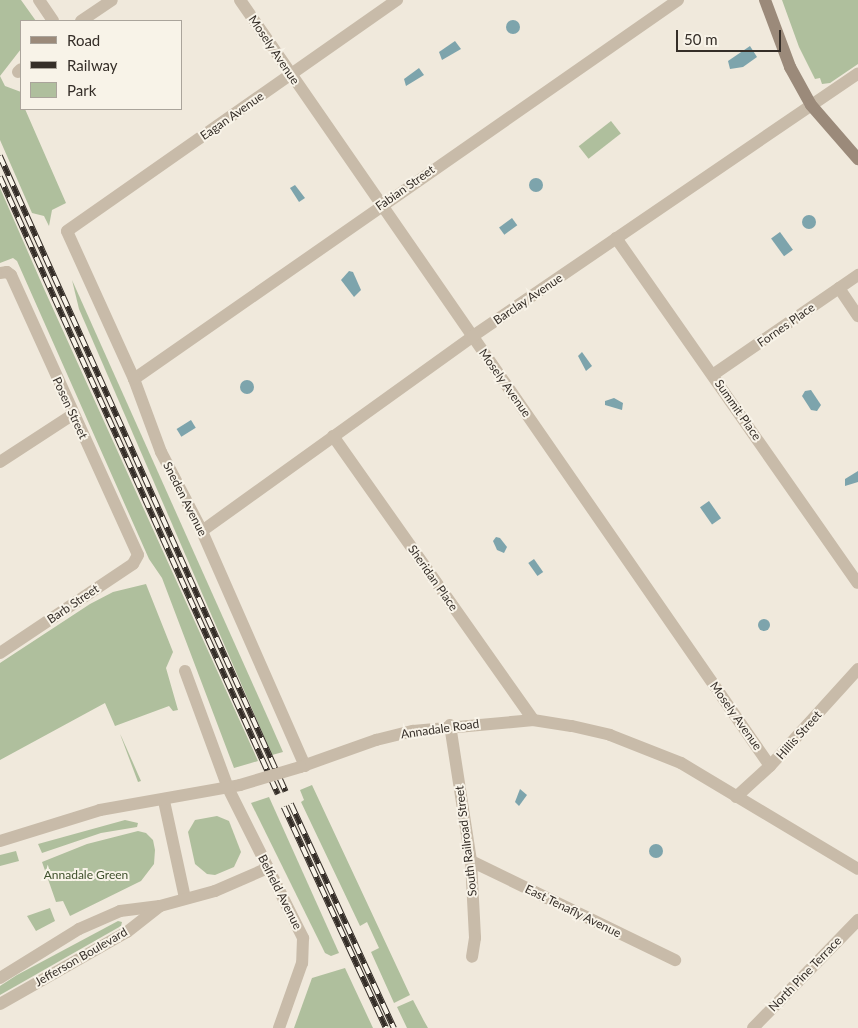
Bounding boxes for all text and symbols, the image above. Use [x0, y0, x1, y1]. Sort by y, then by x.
street label: Mosely Avenue [245, 12, 303, 88]
legend [20, 20, 182, 110]
scale bar [678, 20, 783, 52]
text: 50 m [684, 30, 718, 48]
text: Road [67, 31, 100, 49]
text: Railway [67, 56, 118, 74]
text: Park [67, 81, 96, 99]
street label: Eagan Avenue [197, 89, 267, 143]
street label: Fabian Street [373, 162, 437, 214]
street label: Barclay Avenue [490, 270, 566, 328]
street label: Fornes Place [755, 300, 817, 350]
street label: Mosely Avenue [476, 346, 534, 420]
street label: Posen Street [49, 375, 91, 441]
street label: Summit Place [712, 377, 764, 443]
street label: Sneden Avenue [160, 459, 210, 539]
street label: Sheridan Place [405, 542, 461, 614]
street label: Barb Street [44, 581, 102, 627]
street label: Mosely Avenue [707, 679, 765, 753]
street label: Hillis Street [773, 708, 825, 762]
street label: Annadale Road [400, 716, 480, 742]
street label: South Railroad Street [452, 785, 480, 897]
street label: Belfield Avenue [255, 852, 305, 932]
park label: Annadale Green [44, 868, 128, 882]
street label: East Tenafly Avenue [522, 881, 624, 941]
street label: Jefferson Boulevard [32, 925, 130, 989]
street label: North Pine Terrace [765, 933, 845, 1015]

